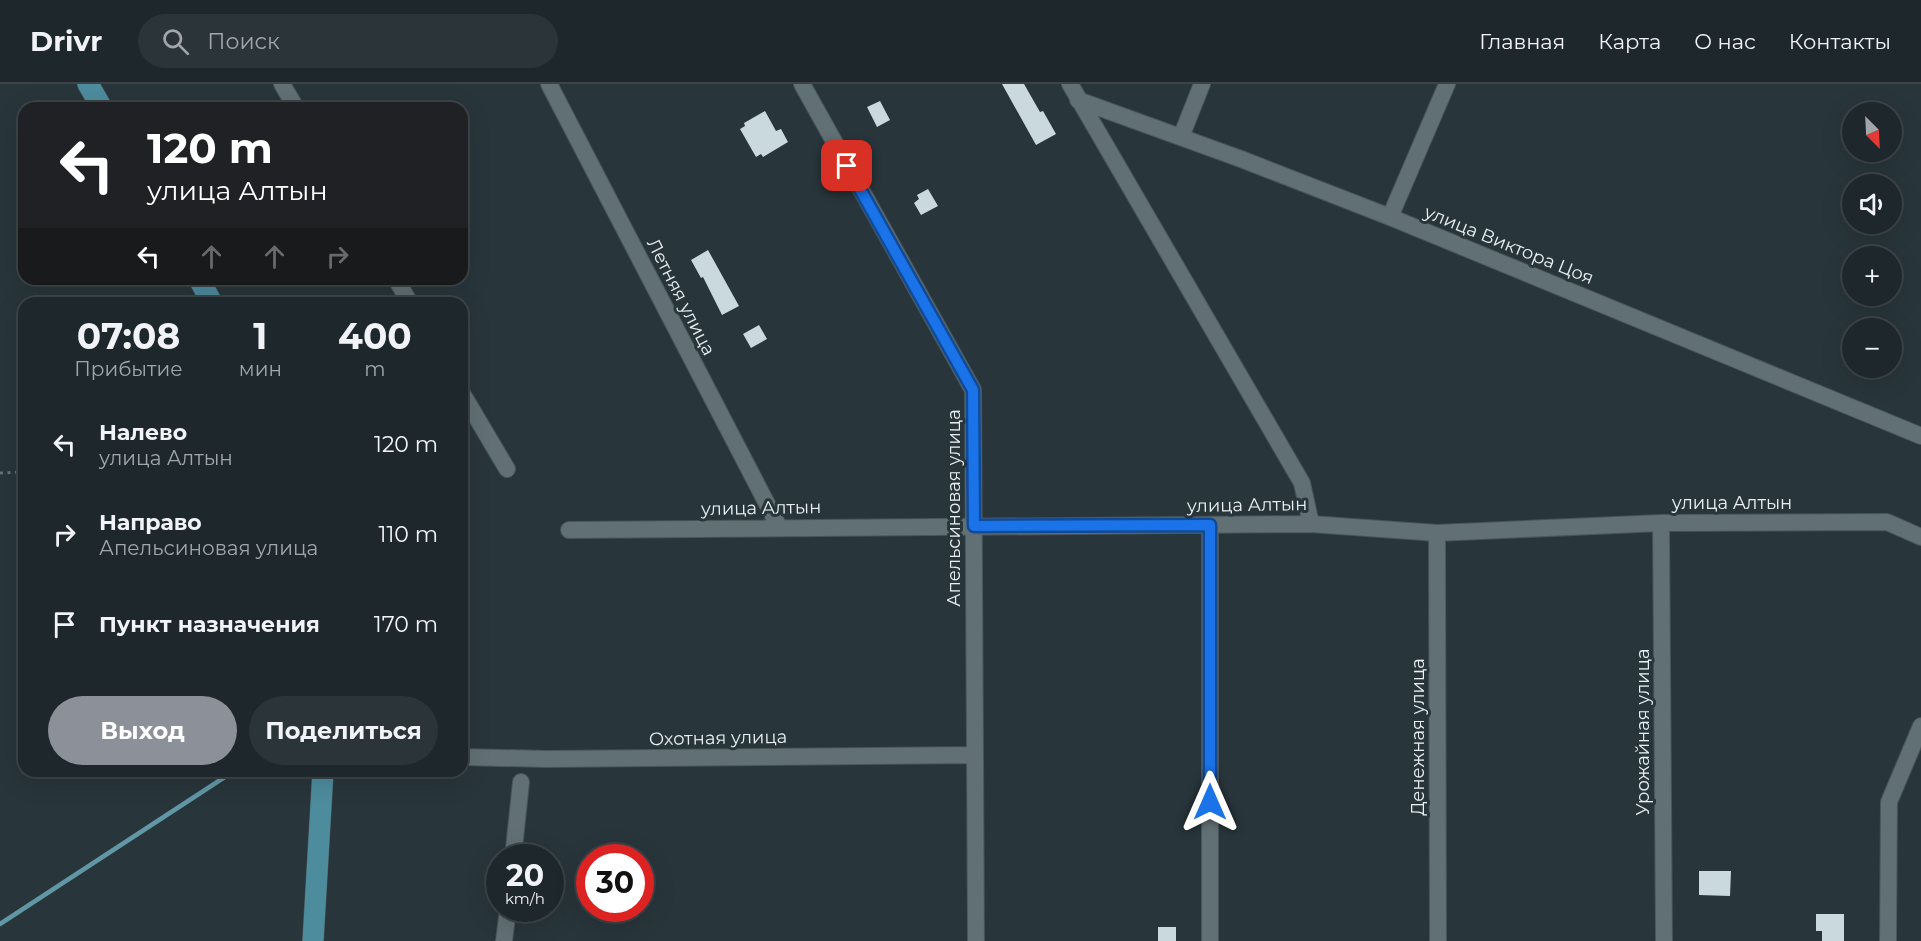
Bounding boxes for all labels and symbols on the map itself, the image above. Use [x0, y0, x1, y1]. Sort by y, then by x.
north arrow [1842, 102, 1902, 162]
pin [821, 140, 872, 191]
street label: улица Виктора Цоя [1420, 201, 1597, 289]
street label: Летняя улица [642, 235, 720, 359]
street label: Апельсиновая улица [943, 409, 965, 607]
street label: улица Алтын [1671, 492, 1792, 514]
street label: улица Алтын [1186, 493, 1307, 517]
street label: улица Алтын [700, 496, 821, 520]
street label: Урожайная улица [1632, 648, 1654, 816]
street label: Денежная улица [1407, 658, 1429, 816]
street label: Охотная улица [649, 726, 787, 750]
position arrow [1178, 770, 1242, 834]
speed limit sign: 30 [576, 844, 654, 922]

